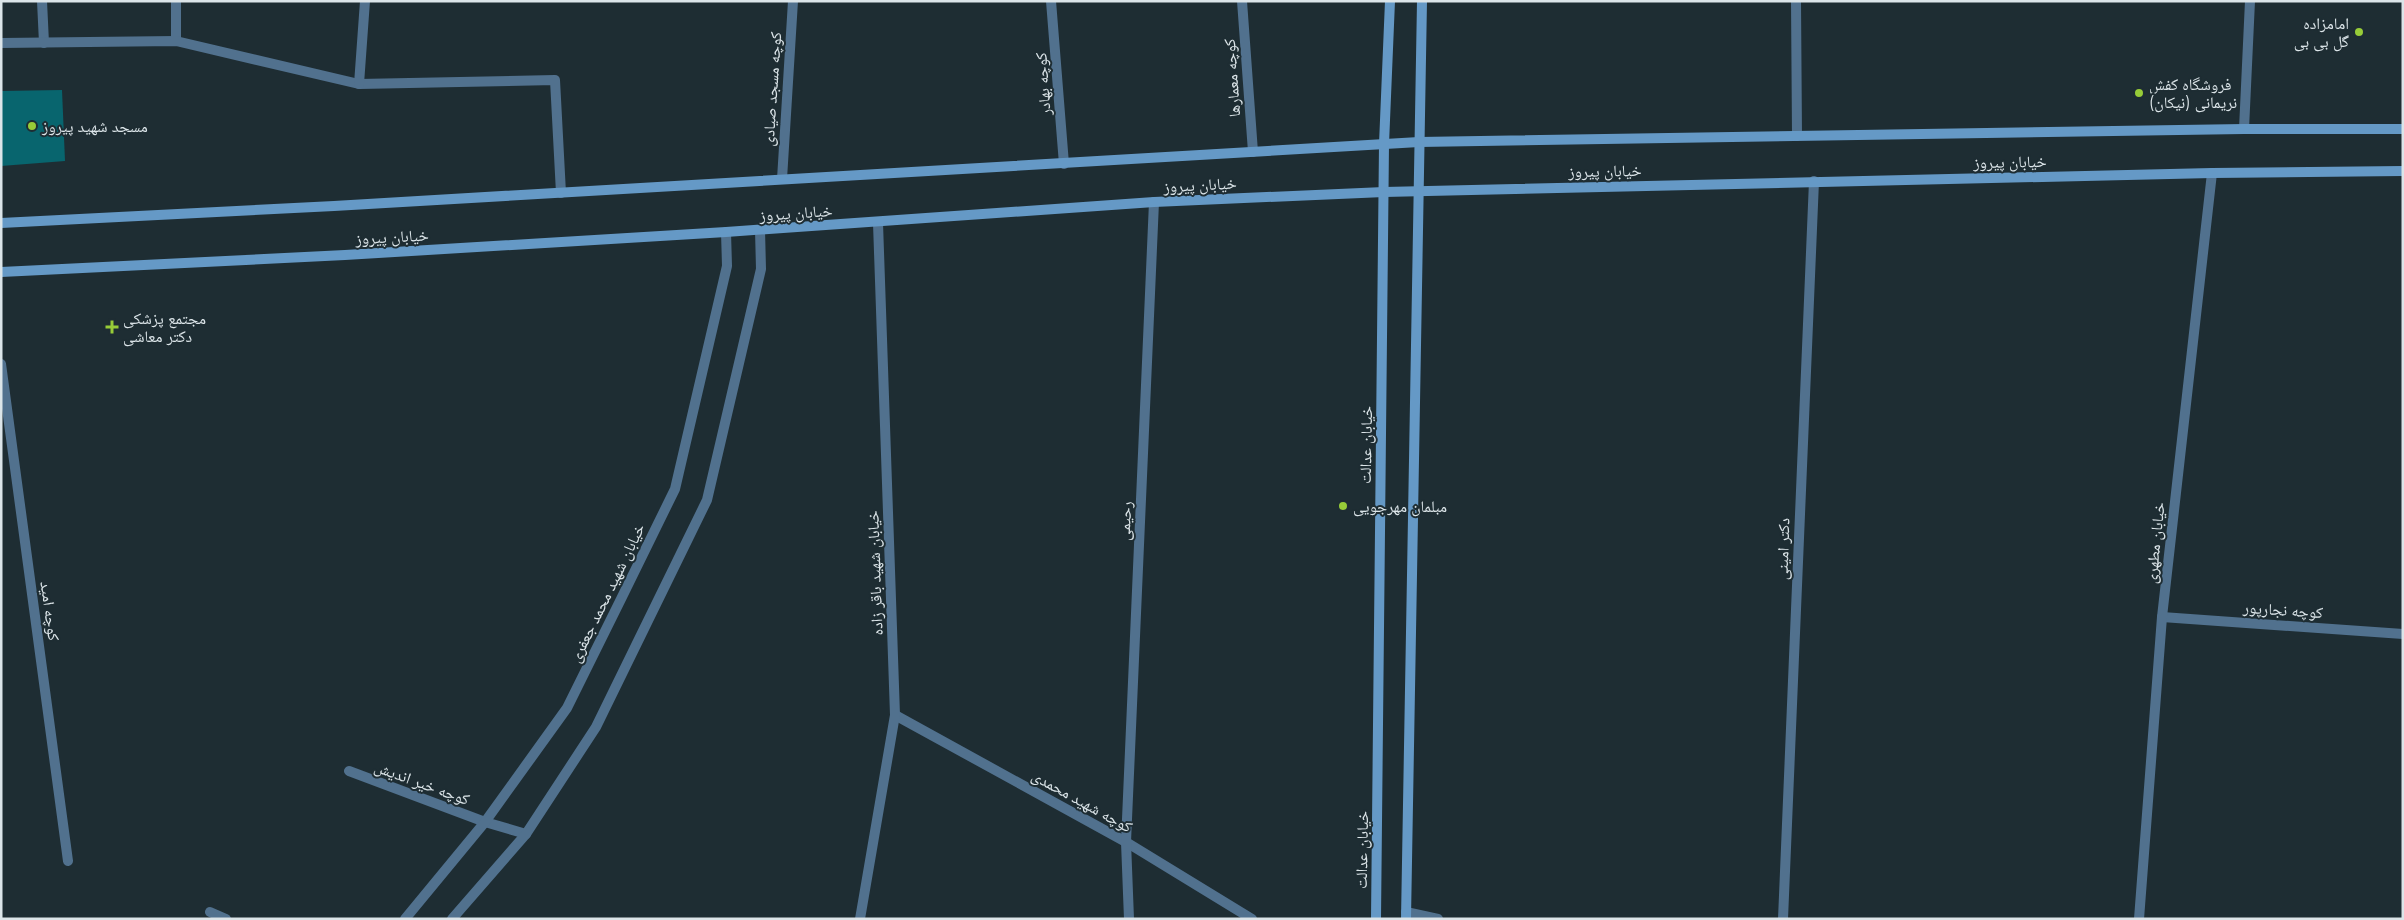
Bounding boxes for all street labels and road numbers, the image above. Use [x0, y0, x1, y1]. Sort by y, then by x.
street label: کوچه مسجد صیادی [759, 31, 787, 147]
street label: کوچه معمارها [1220, 38, 1244, 118]
street label: کوچه بهادر [1031, 52, 1055, 117]
street label: خیابان پیروز [1972, 152, 2047, 173]
street label: خیابان پیروز [1567, 161, 1642, 182]
street label: خیابان پیروز [1162, 174, 1237, 197]
street label: خیابان پیروز [758, 201, 833, 226]
street label: خیابان پیروز [354, 226, 429, 249]
street label: خیابان عدالت [1356, 406, 1377, 484]
street label: رحیمی [1114, 501, 1137, 541]
street label: خیابان مطهری [2141, 501, 2170, 585]
street label: خیابان شهید باقر زاده [863, 510, 888, 636]
street label: دکتر امینی [1772, 518, 1795, 580]
street label: خیابان شهید محمد جعفری [565, 521, 650, 666]
street label: کوچه امید [36, 580, 64, 642]
street label: کوچه نجارپور [2241, 598, 2324, 622]
street label: کوچه خیر اندیش [371, 757, 473, 810]
street label: کوچه شهید محمدی [1028, 766, 1136, 837]
street label: خیابان عدالت [1352, 811, 1373, 889]

